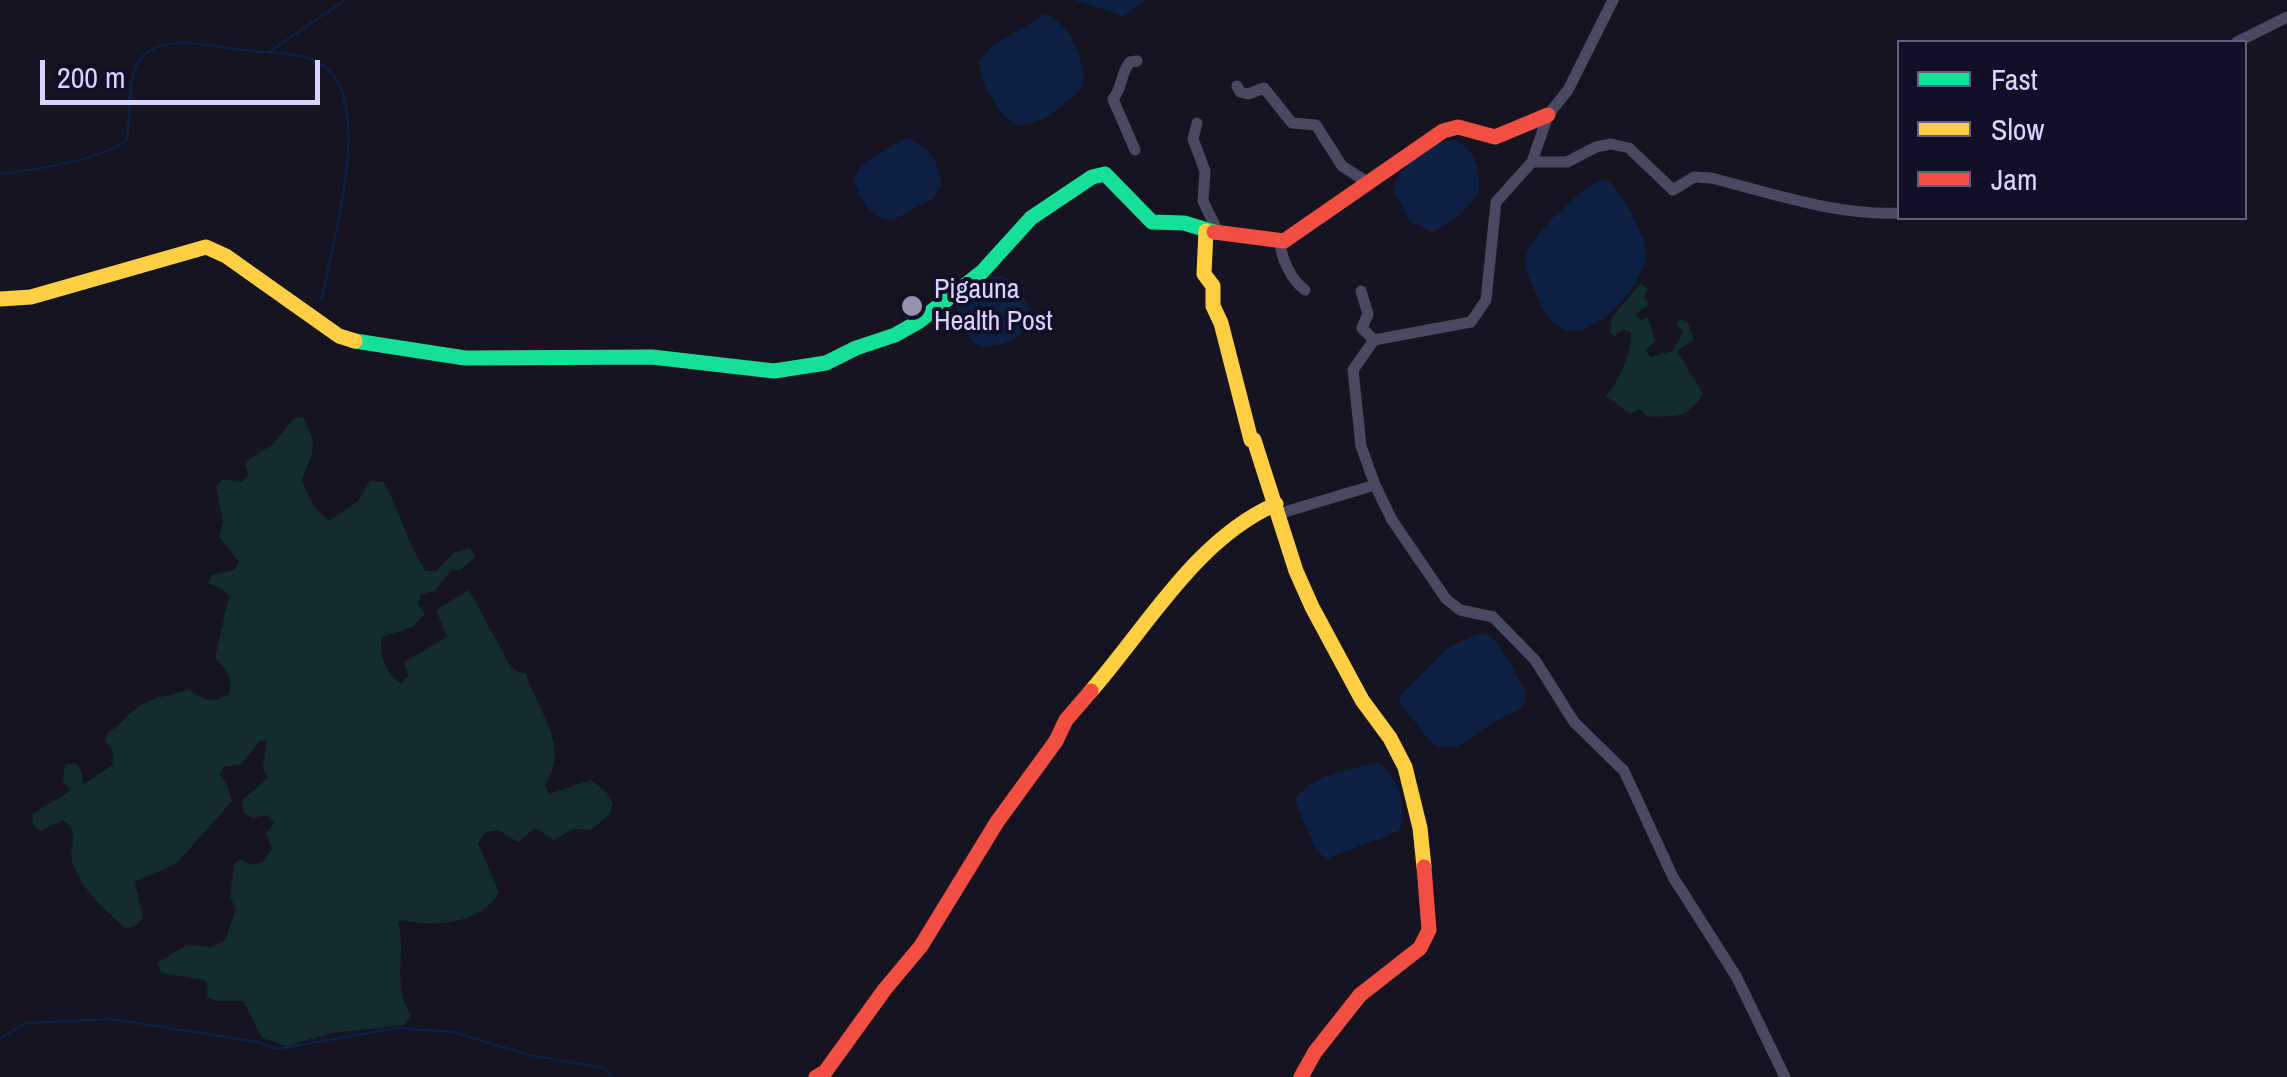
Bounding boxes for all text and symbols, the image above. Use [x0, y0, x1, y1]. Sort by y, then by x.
scale bar [45, 40, 325, 102]
legend [1897, 40, 2247, 220]
text: 200 m [57, 57, 125, 97]
text: Fast [1991, 59, 2038, 99]
text: Slow [1991, 109, 2044, 149]
text: Jam [1991, 159, 2037, 199]
place label: Pigauna Health Post [934, 273, 1053, 339]
marker: Pigauna Health Post [899, 293, 925, 319]

